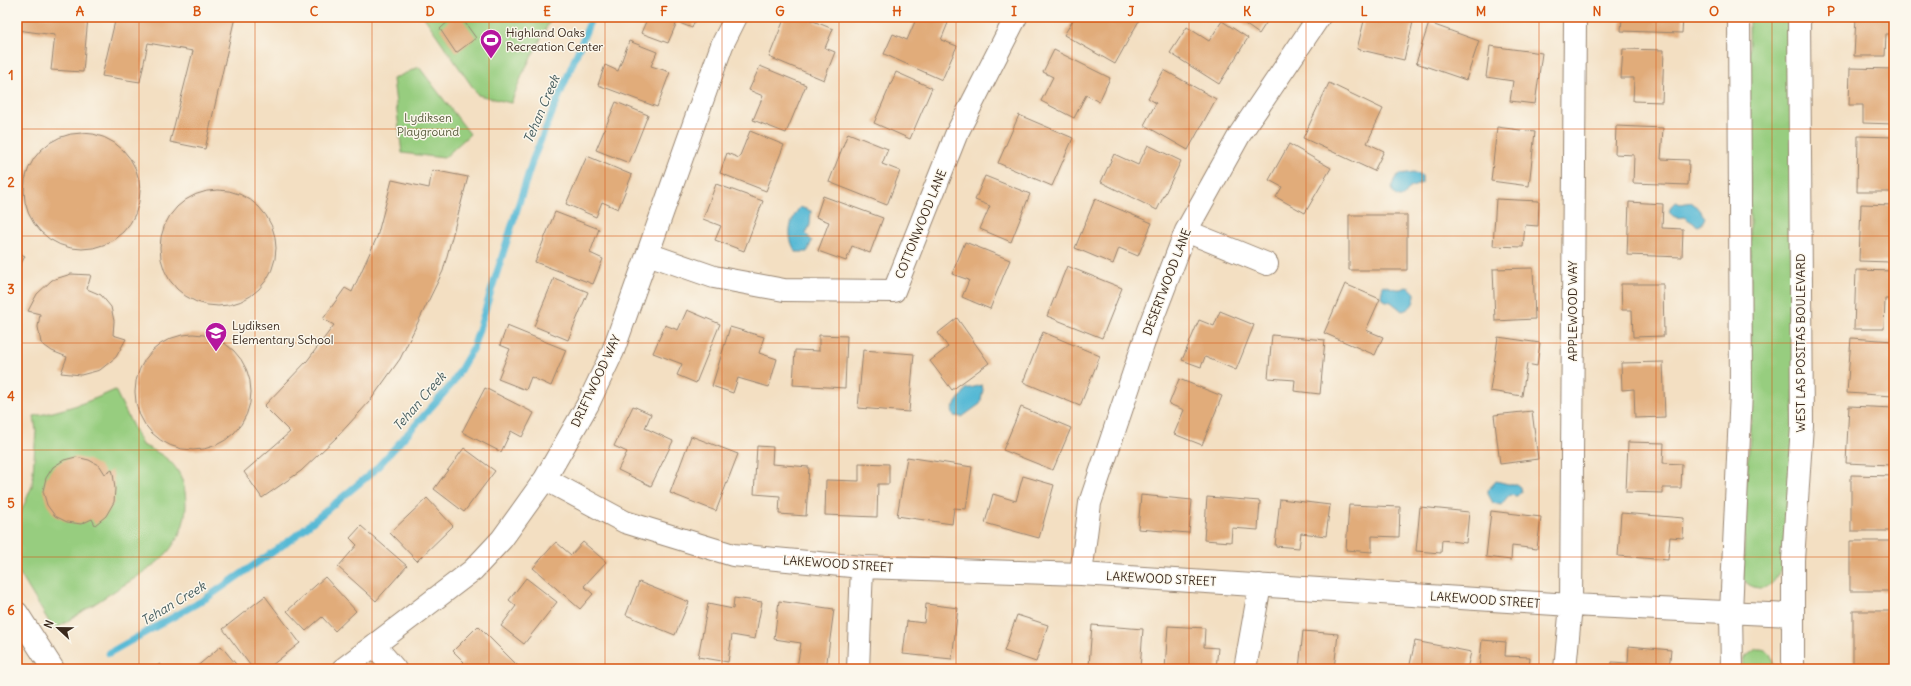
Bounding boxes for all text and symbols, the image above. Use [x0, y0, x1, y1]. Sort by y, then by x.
text: A [76, 3, 85, 20]
text: B [193, 3, 202, 20]
text: C [310, 3, 319, 20]
text: D [425, 3, 435, 20]
text: E [543, 3, 551, 20]
text: F [660, 3, 668, 20]
text: G [775, 3, 785, 20]
text: H [892, 3, 902, 20]
text: I [1011, 3, 1017, 20]
text: J [1128, 3, 1135, 20]
text: K [1243, 3, 1252, 20]
text: L [1360, 3, 1368, 20]
text: M [1476, 3, 1486, 20]
text: N [1593, 3, 1601, 20]
text: O [1709, 3, 1719, 20]
text: P [1827, 3, 1835, 20]
place label: Highland Oaks Recreation Center [506, 25, 603, 54]
sports icon: Highland Oaks Recreation Center [478, 27, 504, 60]
text: 1 [8, 67, 14, 84]
water label: Tehan Creek [519, 71, 564, 146]
park label: Lydiksen Playground [397, 110, 459, 139]
street label: COTTONWOOD LANE [892, 167, 949, 281]
text: 2 [7, 174, 15, 191]
street label: DESERTWOOD LANE [1139, 226, 1194, 337]
street label: WEST LAS POSITAS BOULEVARD [1793, 254, 1808, 432]
street label: APPLEWOOD WAY [1565, 260, 1580, 362]
text: 3 [7, 281, 15, 298]
place label: Lydiksen Elementary School [232, 318, 333, 347]
school or university icon: Lydiksen Elementary School [203, 320, 229, 353]
street label: DRIFTWOOD WAY [568, 332, 624, 429]
water label: Tehan Creek [389, 367, 450, 434]
text: 4 [7, 388, 15, 405]
text: 5 [7, 495, 15, 512]
street label: LAKEWOOD STREET [782, 552, 894, 575]
street label: LAKEWOOD STREET [1106, 568, 1217, 589]
water label: Tehan Creek [138, 577, 210, 629]
street label: LAKEWOOD STREET [1429, 588, 1541, 611]
text: 6 [7, 602, 15, 619]
north arrow [38, 608, 78, 648]
text: N [41, 618, 57, 630]

